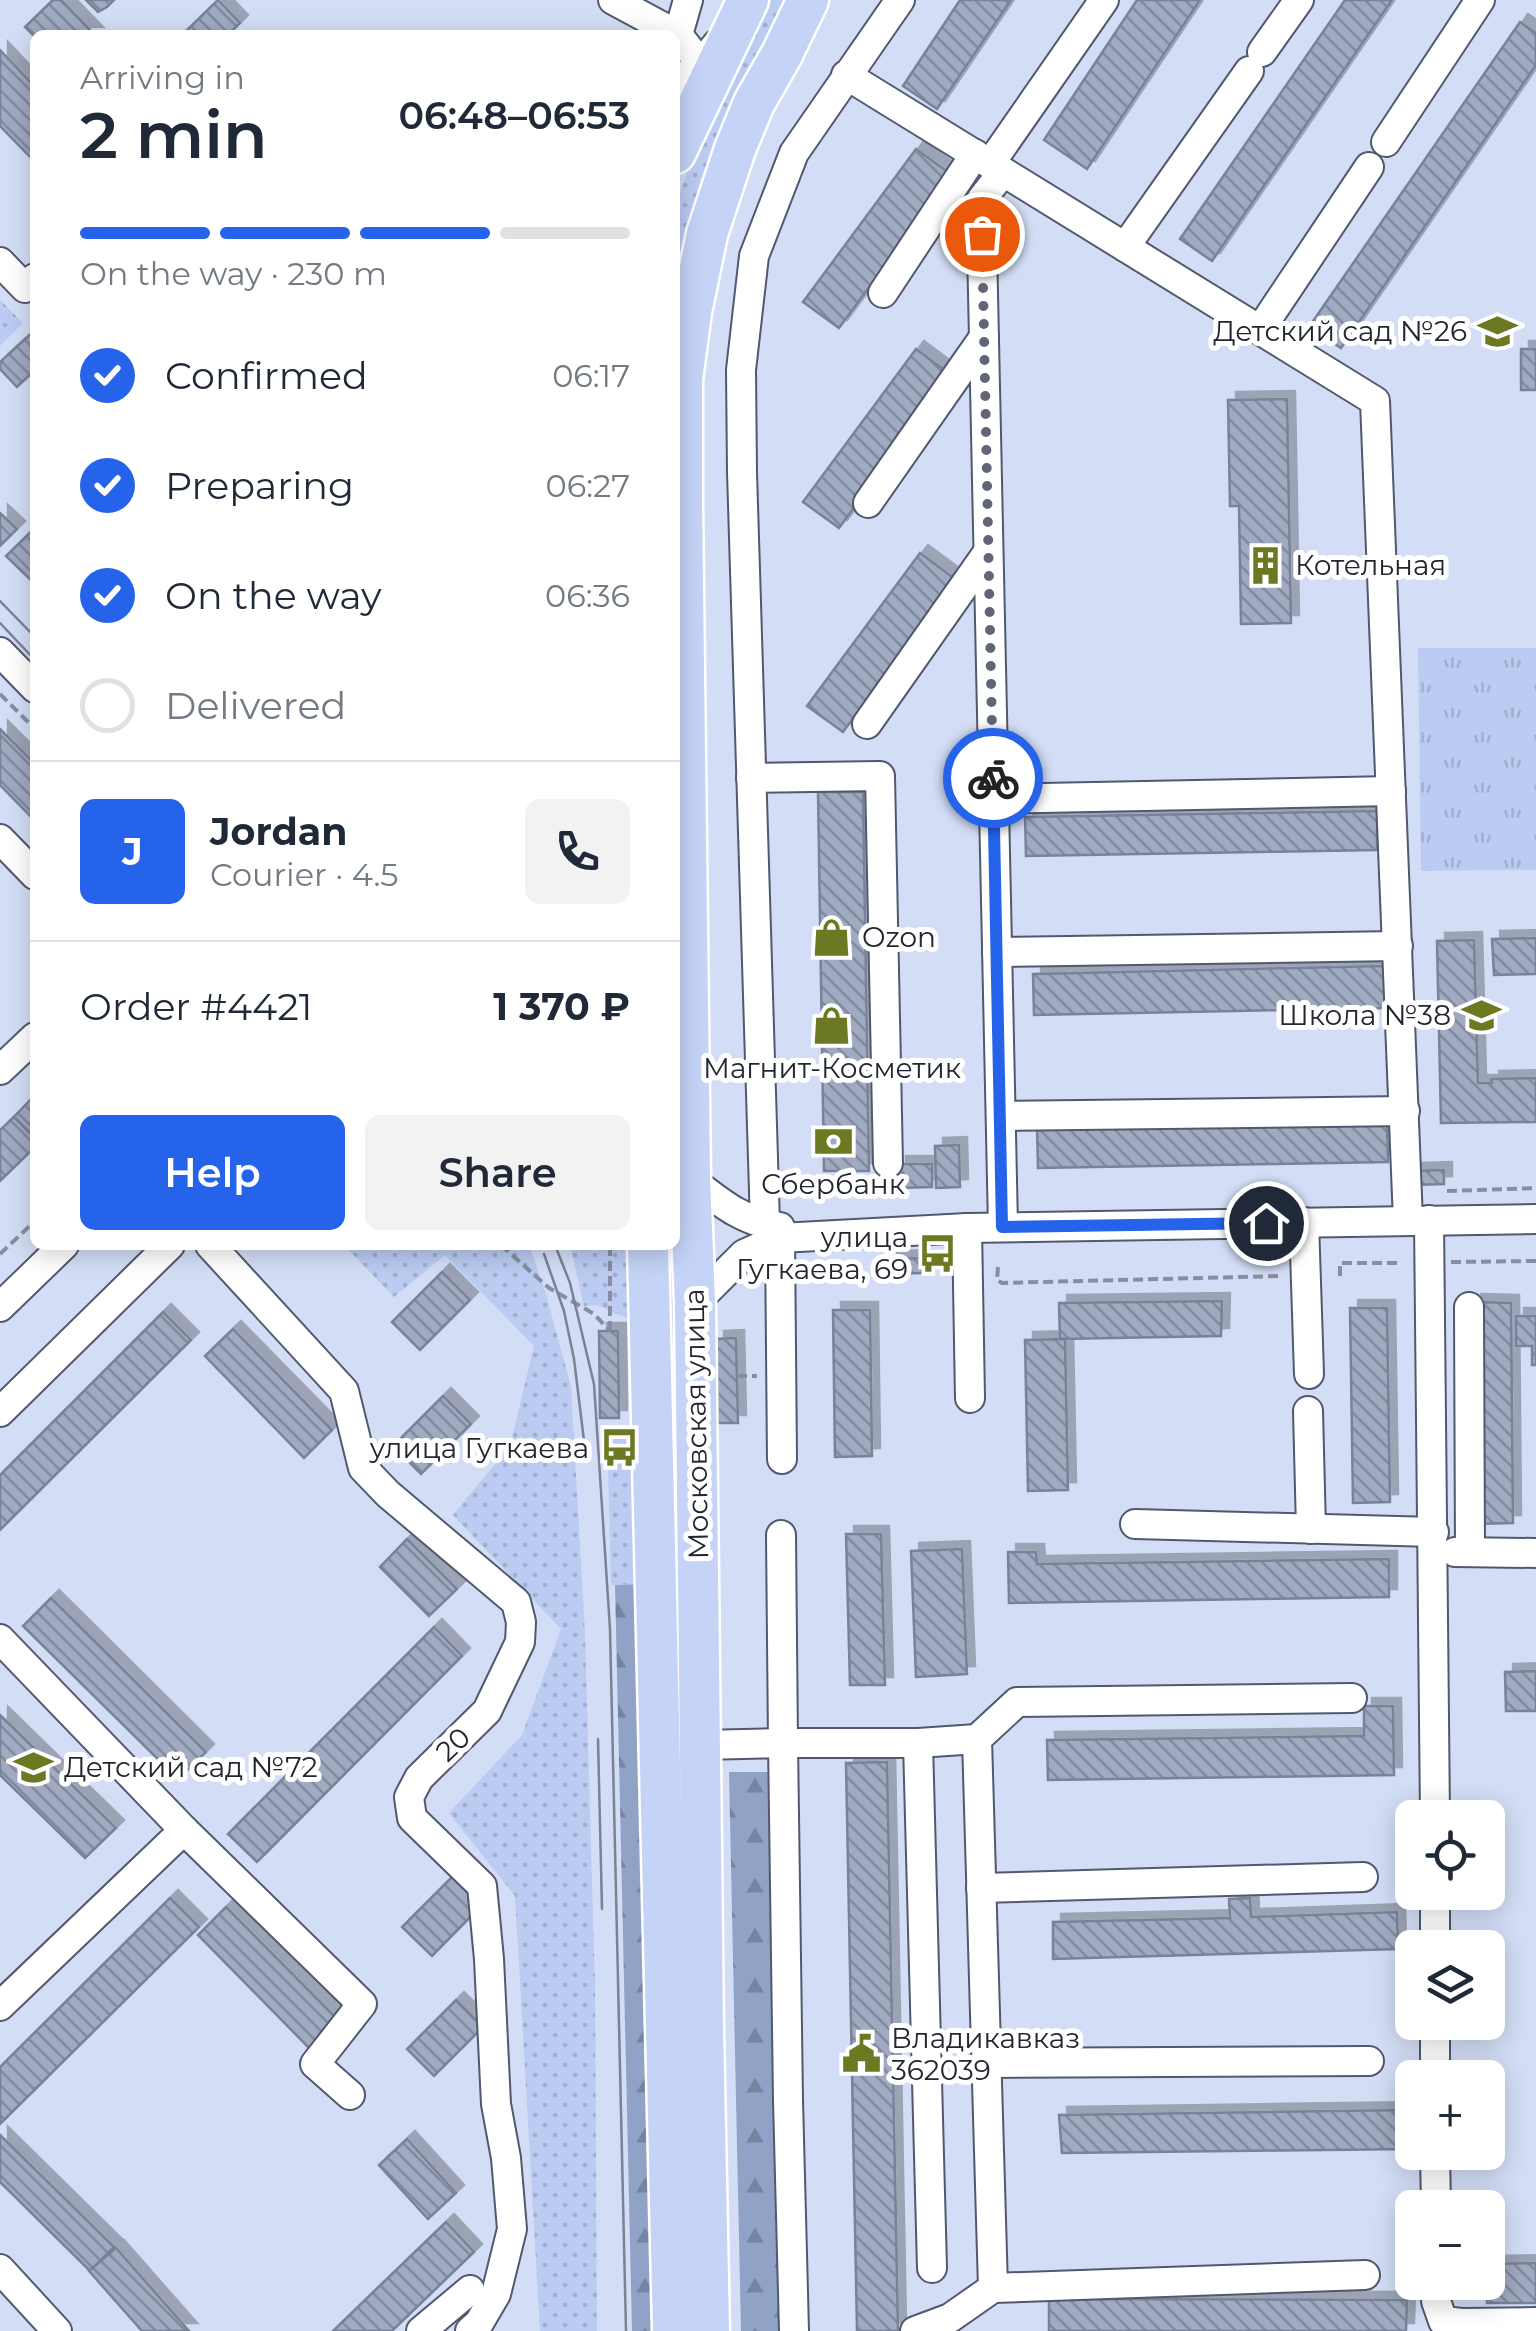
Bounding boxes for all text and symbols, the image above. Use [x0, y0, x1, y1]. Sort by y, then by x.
text: Arriving in [80, 58, 245, 97]
text: 06:48–06:53 [398, 92, 630, 139]
text: 2 min [80, 95, 268, 174]
pin [940, 192, 1025, 277]
icon: bag [955, 207, 1010, 262]
text: On the way · 230 m [80, 254, 387, 293]
school or university icon: Детский сад №26 [1476, 310, 1518, 352]
place label: Детский сад №26 [1213, 314, 1467, 348]
icon: check [80, 348, 135, 403]
text: Confirmed [165, 352, 368, 399]
text: 06:17 [552, 356, 630, 395]
icon: check [80, 458, 135, 513]
text: Preparing [165, 462, 354, 509]
text: 06:27 [546, 466, 630, 505]
building icon: Котельная [1244, 544, 1286, 586]
place label: Котельная [1295, 548, 1446, 582]
icon: check [80, 568, 135, 623]
text: On the way [165, 572, 382, 619]
text: 06:36 [545, 576, 630, 615]
text: Delivered [165, 682, 346, 729]
courier [943, 728, 1043, 828]
icon: bike [966, 751, 1021, 806]
button: phone [525, 799, 630, 904]
text: Jordan [210, 808, 348, 855]
text: J [122, 828, 143, 875]
text: Courier · 4.5 [210, 855, 398, 894]
shop icon: Ozon [811, 916, 853, 958]
place label: Ozon [862, 920, 936, 954]
text: Order #4421 [80, 983, 312, 1030]
text: 1 370 ₽ [493, 983, 630, 1030]
school or university icon: Школа №38 [1460, 994, 1502, 1036]
place label: Школа №38 [1278, 998, 1451, 1032]
shop icon: Магнит-Косметик [811, 1004, 853, 1046]
place label: Магнит-Косметик [703, 1051, 961, 1085]
button: Help [80, 1115, 345, 1230]
button: Share [365, 1115, 630, 1230]
bank icon: Сбербанк [812, 1120, 854, 1162]
place label: Сбербанк [761, 1167, 905, 1201]
pin [1224, 1181, 1309, 1266]
icon: home [1239, 1196, 1294, 1251]
place label: улица Гугкаева, 69 [736, 1220, 908, 1286]
bus stop icon: улица Гугкаева, 69 [917, 1232, 959, 1274]
street label: Московская улица [677, 1288, 715, 1560]
bus stop icon: улица Гугкаева [598, 1427, 640, 1469]
place label: улица Гугкаева [369, 1431, 589, 1465]
street label: 20 [429, 1720, 477, 1768]
school or university icon: Детский сад №72 [13, 1746, 55, 1788]
place label: Детский сад №72 [64, 1750, 318, 1784]
map controls [1395, 1800, 1505, 2300]
button: locate [1395, 1800, 1505, 1910]
button: layers [1395, 1930, 1505, 2040]
place label: Владикавказ 362039 [891, 2021, 1080, 2087]
public building icon: Владикавказ 362039 [840, 2033, 882, 2075]
button: + [1395, 2060, 1505, 2170]
button: − [1395, 2190, 1505, 2300]

